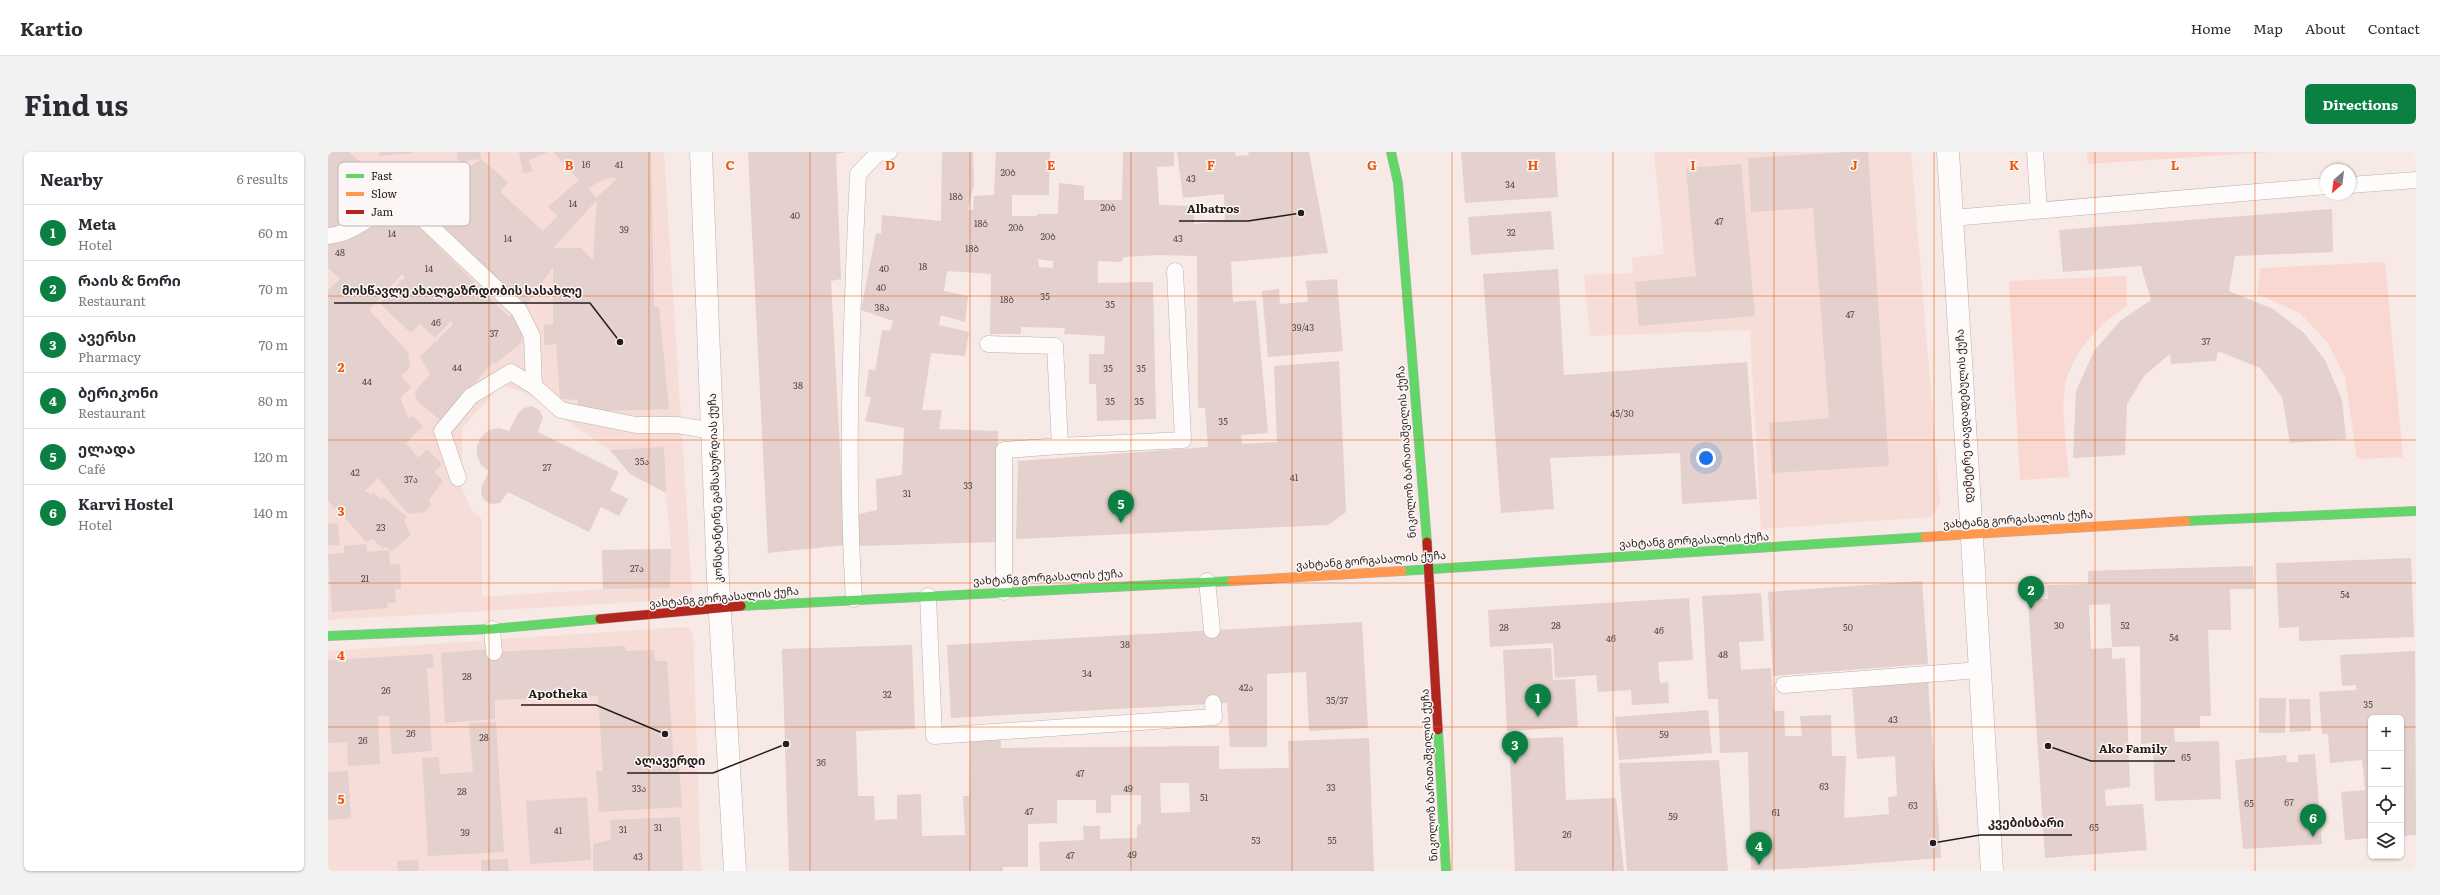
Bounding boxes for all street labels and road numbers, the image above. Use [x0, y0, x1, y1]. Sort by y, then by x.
street label: დემეტრე თავდადებულის ქუჩა [1950, 329, 1976, 504]
street label: ნიკოლოზ ბარათაშვილის ქუჩა [1391, 365, 1419, 539]
street label: კონსტანტინე გამსახურდიას ქუჩა [703, 393, 725, 583]
street label: ვახტანგ გორგასალის ქუჩა [1942, 505, 2093, 531]
street label: ვახტანგ გორგასალის ქუჩა [1618, 527, 1769, 551]
street label: ვახტანგ გორგასალის ქუჩა [1295, 546, 1446, 572]
street label: ვახტანგ გორგასალის ქუჩა [972, 564, 1123, 588]
street label: ვახტანგ გორგასალის ქუჩა [648, 581, 800, 611]
street label: ნიკოლოზ ბარათაშვილის ქუჩა [1415, 688, 1441, 862]

